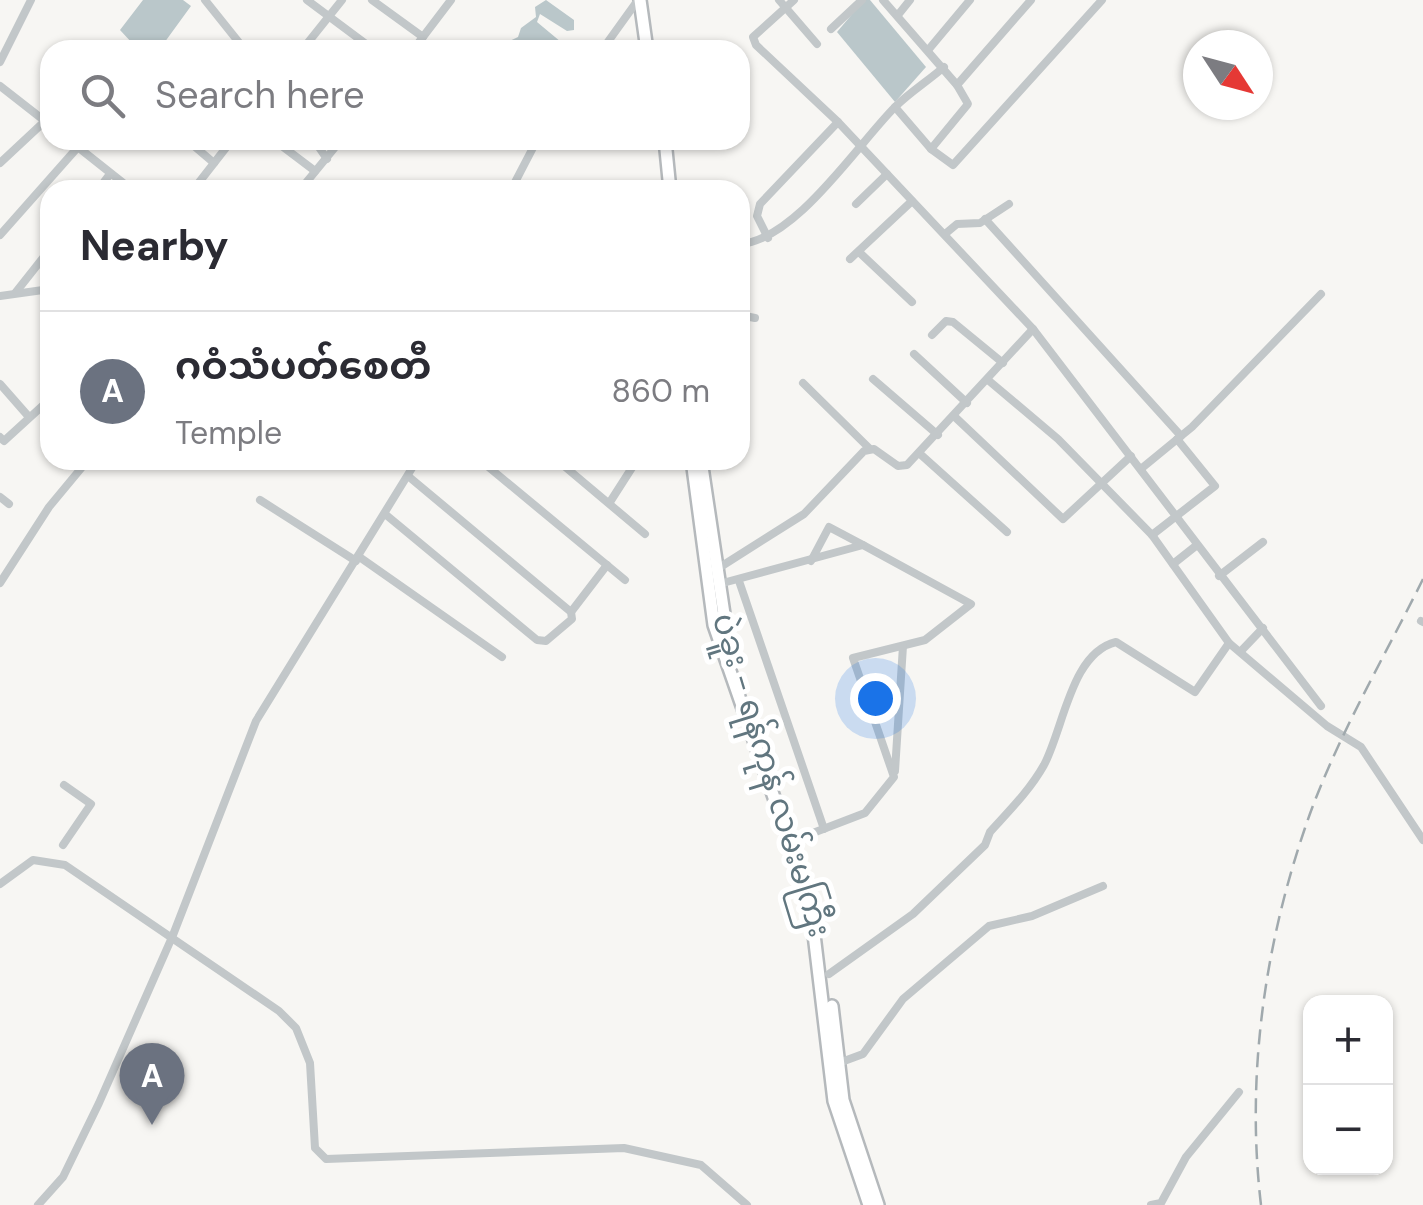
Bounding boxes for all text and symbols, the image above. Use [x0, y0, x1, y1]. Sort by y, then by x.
north arrow [1183, 30, 1273, 120]
search box [40, 40, 750, 150]
icon: search [75, 68, 130, 123]
text: Search here [155, 70, 365, 120]
text: Nearby [80, 218, 229, 273]
text: ဂဝံသံပတ်စေတီ [175, 341, 431, 391]
text: A [101, 370, 124, 412]
text: 860 m [612, 370, 710, 412]
text: Temple [175, 412, 282, 454]
street label: ပဲခူး - ရန်ကုန် လမ်းမကြီး [698, 607, 843, 943]
your location [850, 673, 901, 724]
map controls [1303, 995, 1393, 1175]
button: + [1303, 995, 1393, 1085]
pin: A [120, 1042, 184, 1125]
button: − [1303, 1085, 1393, 1175]

